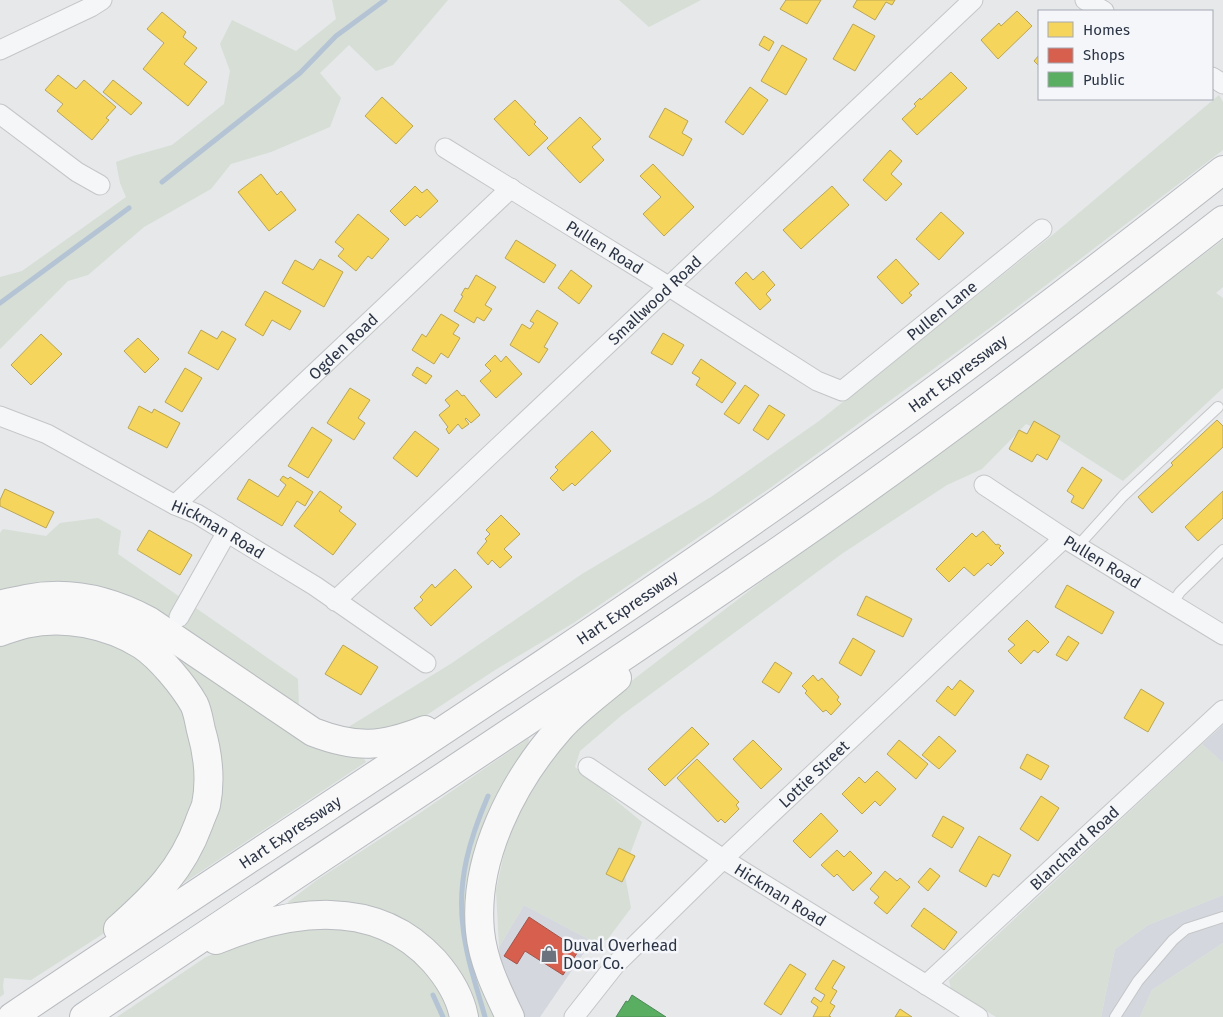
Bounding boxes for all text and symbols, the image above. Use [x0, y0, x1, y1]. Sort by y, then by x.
legend [1038, 10, 1213, 100]
text: Homes [1083, 21, 1130, 39]
text: Shops [1083, 46, 1125, 64]
text: Public [1083, 71, 1125, 89]
street label: Pullen Road [563, 216, 647, 278]
street label: Smallwood Road [604, 252, 706, 349]
street label: Pullen Lane [903, 277, 981, 345]
street label: Ogden Road [305, 310, 382, 384]
street label: Hart Expressway [905, 331, 1011, 417]
street label: Hickman Road [169, 496, 268, 563]
street label: Pullen Road [1060, 531, 1144, 593]
street label: Hart Expressway [573, 566, 682, 649]
street label: Lottie Street [775, 736, 853, 812]
street label: Hart Expressway [236, 792, 345, 873]
street label: Blanchard Road [1026, 802, 1123, 894]
street label: Hickman Road [731, 860, 830, 931]
place label: Duval Overhead Door Co. [563, 936, 678, 973]
shop icon: Duval Overhead Door Co. [539, 944, 559, 964]

